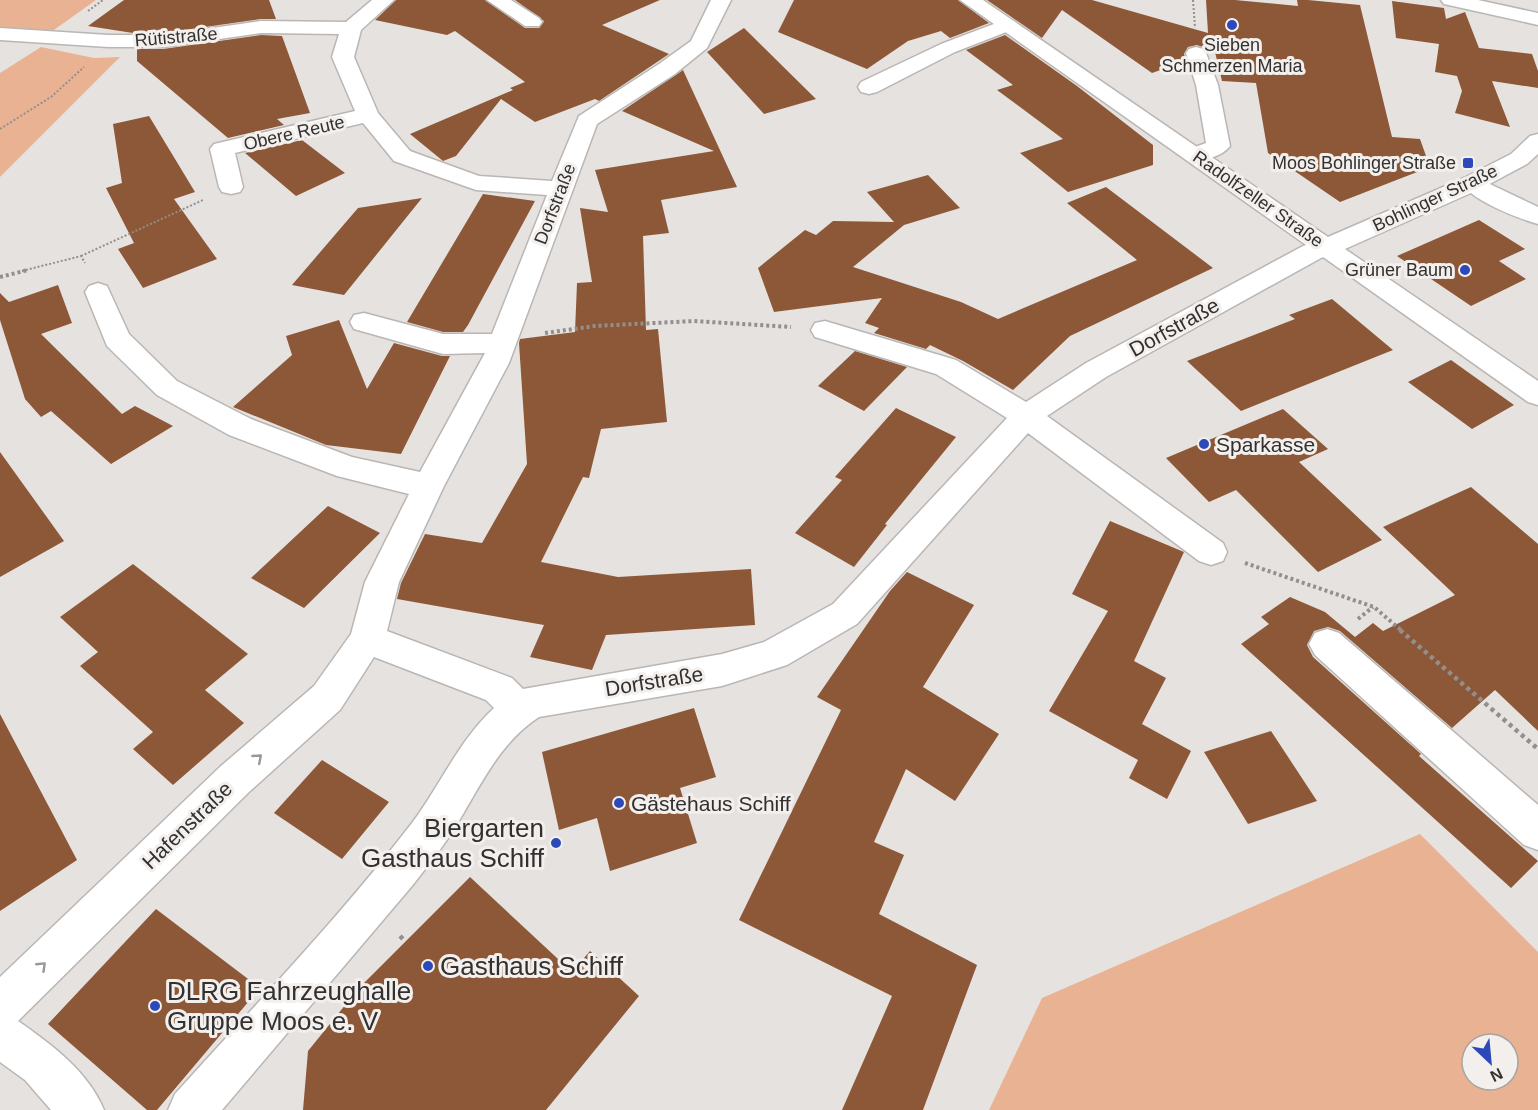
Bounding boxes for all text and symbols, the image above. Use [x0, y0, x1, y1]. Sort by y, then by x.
marker: Sieben Schmerzen Maria [1225, 18, 1239, 32]
street label: Rütistraße [134, 23, 218, 51]
place label: Sieben Schmerzen Maria [1161, 35, 1304, 76]
street label: Obere Reute [242, 112, 346, 154]
street label: Radolfzeller Straße [1189, 147, 1327, 251]
place label: Moos Bohlinger Straße [1272, 153, 1456, 173]
marker: Moos Bohlinger Straße [1461, 156, 1475, 170]
street label: Bohlinger Straße [1370, 160, 1500, 236]
street label: Dorfstraße [530, 161, 580, 247]
place label: Grüner Baum [1345, 260, 1453, 280]
marker: Grüner Baum [1458, 263, 1472, 277]
street label: Dorfstraße [1125, 293, 1223, 361]
place label: Sparkasse [1216, 433, 1315, 456]
marker: Sparkasse [1197, 437, 1211, 451]
street label: Dorfstraße [603, 662, 705, 700]
one-way arrow [251, 754, 262, 765]
street label: Hafenstraße [137, 777, 237, 873]
place label: Gästehaus Schiff [631, 792, 791, 815]
marker: Gästehaus Schiff [612, 796, 626, 810]
place label: Biergarten Gasthaus Schiff [361, 813, 545, 873]
marker: Biergarten Gasthaus Schiff [549, 836, 563, 850]
place label: Gasthaus Schiff [440, 951, 624, 981]
marker: Gasthaus Schiff [421, 959, 435, 973]
one-way arrow [35, 962, 45, 973]
place label: DLRG Fahrzeughalle Gruppe Moos e. V [167, 976, 411, 1036]
marker: DLRG Fahrzeughalle Gruppe Moos e. V [148, 999, 162, 1013]
north arrow [1460, 1032, 1520, 1092]
text: N [1487, 1065, 1505, 1085]

